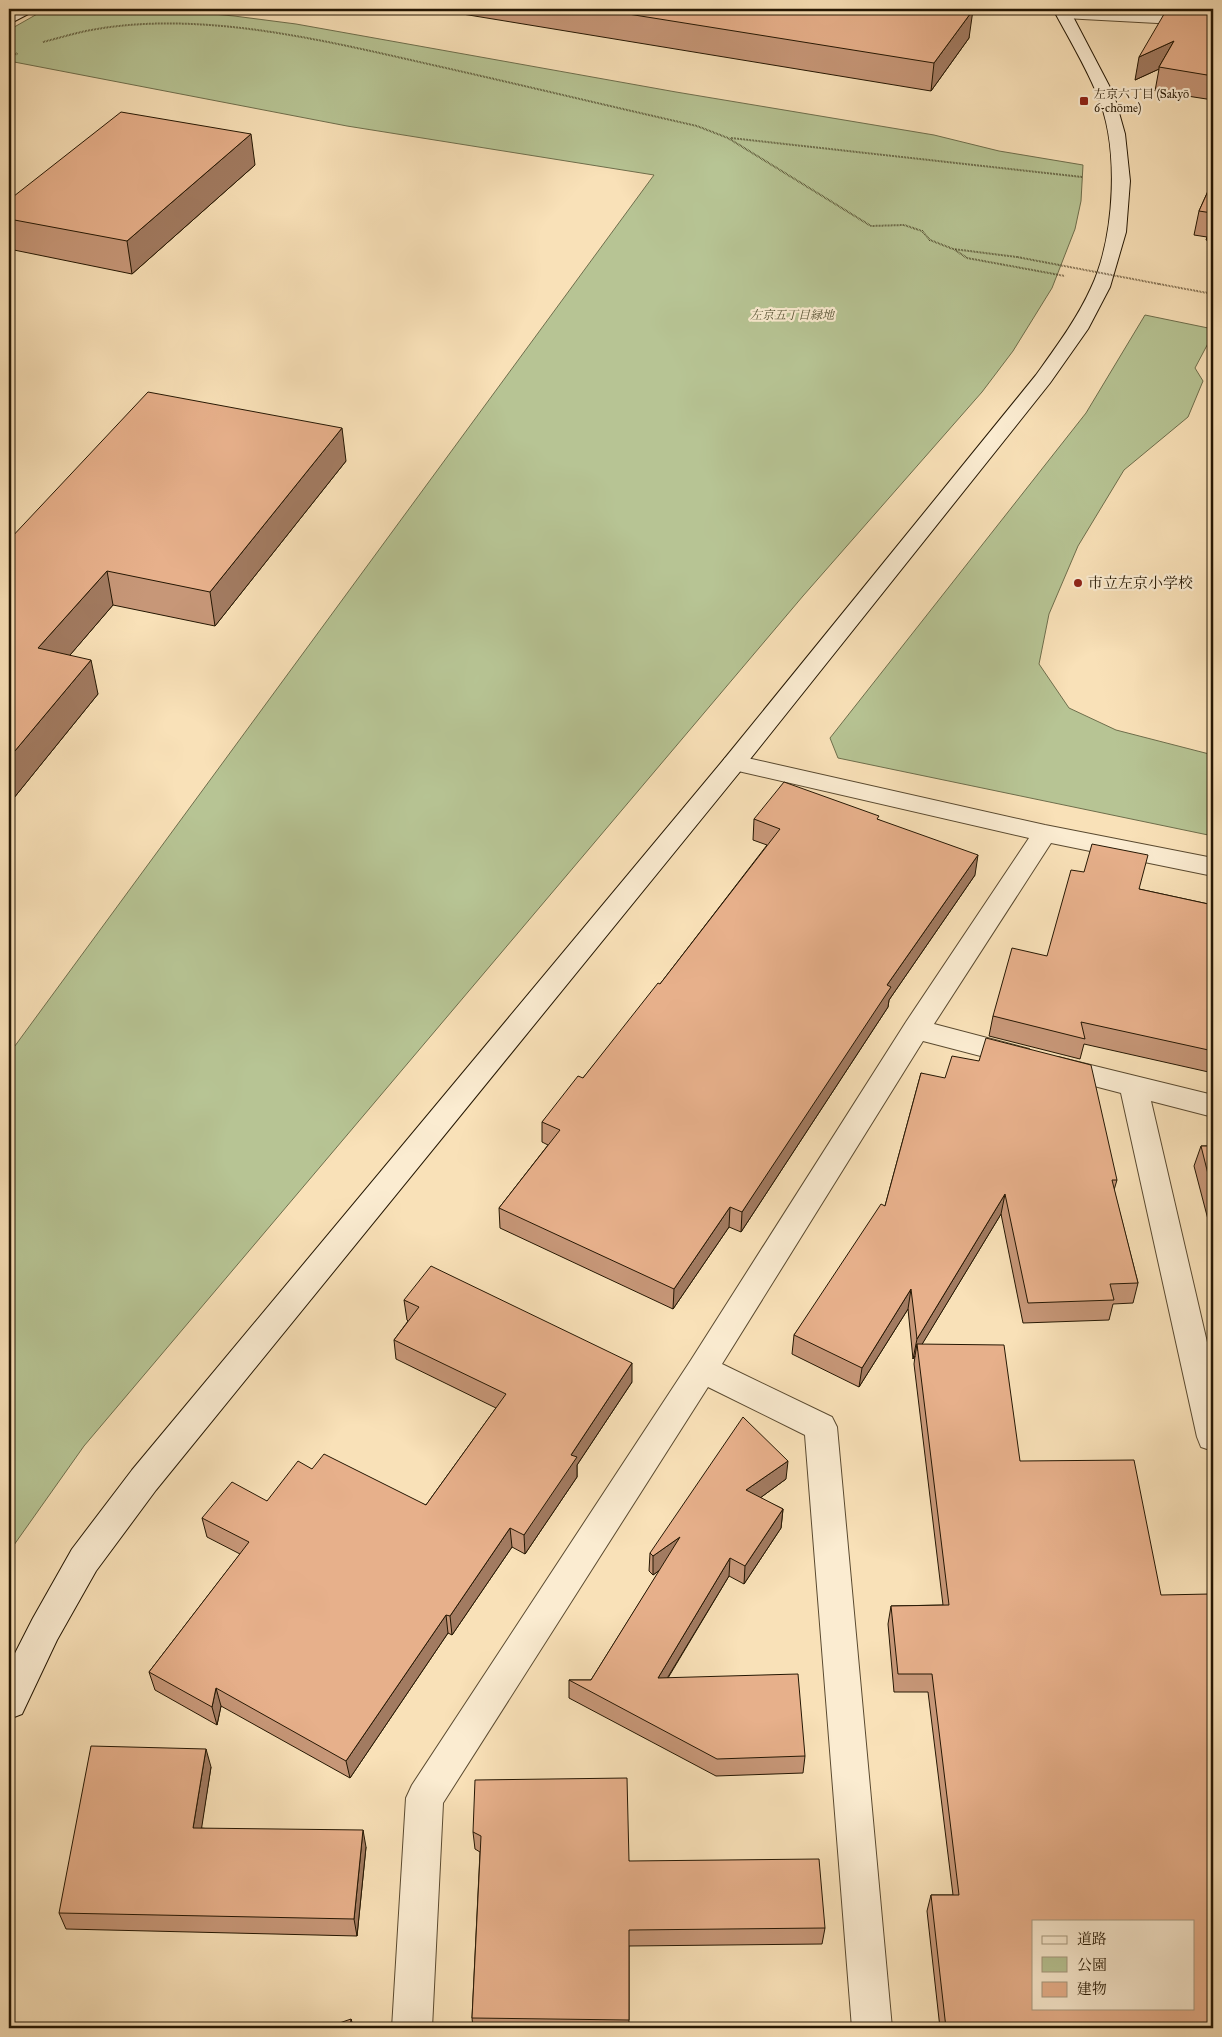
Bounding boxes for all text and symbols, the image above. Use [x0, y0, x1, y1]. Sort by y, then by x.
place label: 左京六丁目 (Sakyō 6-chōme) [1094, 87, 1189, 115]
marker: 左京六丁目 (Sakyō 6-chōme) [1078, 95, 1090, 107]
park label: 左京五丁目緑地 [750, 308, 836, 322]
place label: 市立左京小学校 [1088, 574, 1193, 592]
marker: 市立左京小学校 [1072, 577, 1084, 589]
legend [1032, 1920, 1194, 2010]
text: 道路 [1077, 1930, 1107, 1948]
text: 公園 [1077, 1956, 1107, 1974]
text: 建物 [1077, 1980, 1107, 1998]

